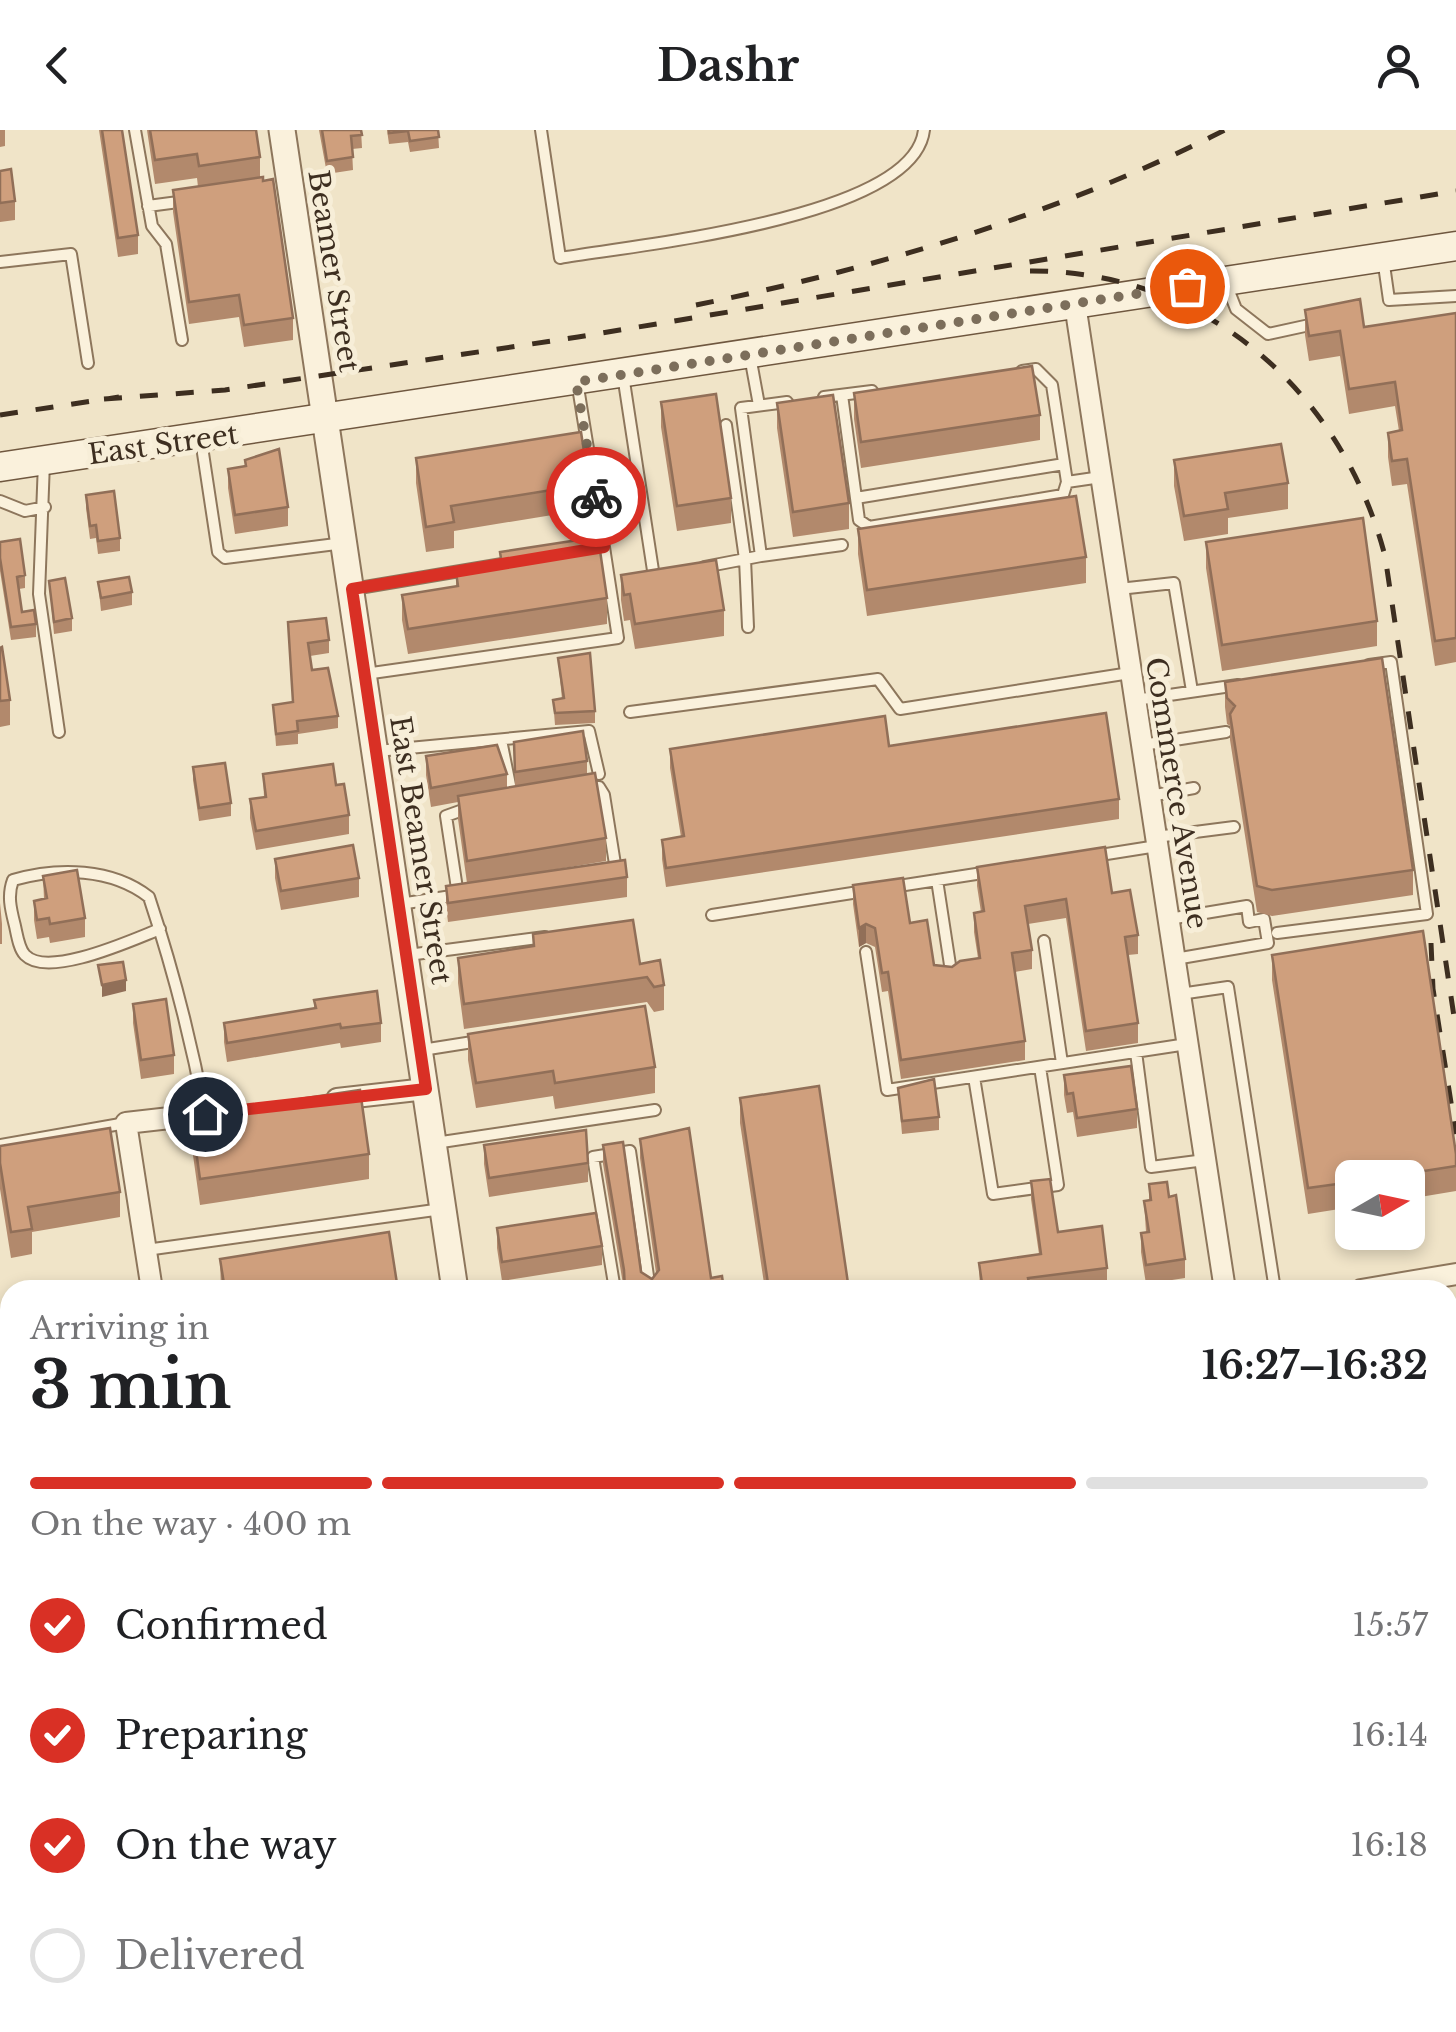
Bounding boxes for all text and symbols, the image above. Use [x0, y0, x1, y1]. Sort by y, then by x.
text: Dashr [657, 37, 799, 93]
icon: back [30, 38, 85, 93]
icon: person [1371, 38, 1426, 93]
street label: Beamer Street [300, 168, 367, 375]
pin [1145, 244, 1230, 329]
icon: bag [1160, 259, 1215, 314]
street label: East Street [86, 417, 241, 472]
courier [546, 447, 646, 547]
icon: bike [569, 470, 624, 525]
street label: Commerce Avenue [1138, 655, 1215, 931]
street label: East Beamer Street [382, 713, 459, 987]
pin [163, 1072, 248, 1157]
icon: home [178, 1087, 233, 1142]
north arrow [1335, 1160, 1425, 1250]
map controls [1335, 1160, 1425, 1250]
text: Arriving in [30, 1308, 209, 1348]
text: 16:27–16:32 [1202, 1342, 1428, 1389]
text: 3 min [30, 1345, 231, 1426]
text: On the way · 400 m [30, 1504, 351, 1544]
icon: check [30, 1598, 85, 1653]
text: Confirmed [115, 1602, 328, 1649]
text: 15:57 [1352, 1605, 1428, 1645]
icon: check [30, 1708, 85, 1763]
text: Preparing [115, 1712, 307, 1759]
text: 16:14 [1351, 1715, 1428, 1755]
icon: check [30, 1818, 85, 1873]
text: On the way [115, 1822, 337, 1869]
text: 16:18 [1350, 1825, 1428, 1865]
text: Delivered [115, 1932, 305, 1979]

